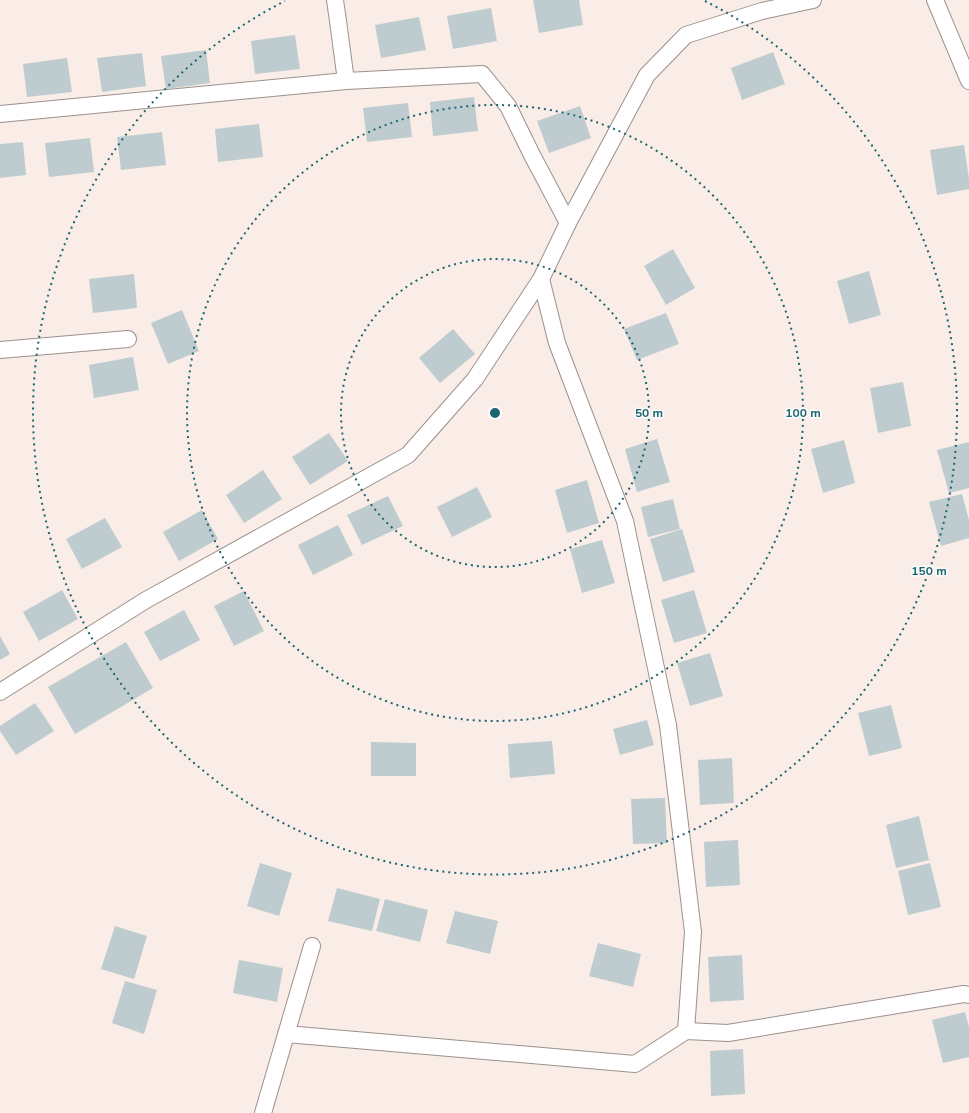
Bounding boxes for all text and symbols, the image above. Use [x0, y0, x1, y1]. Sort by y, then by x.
text: 50 m [635, 405, 663, 421]
text: 100 m [785, 405, 821, 421]
centre of rings [488, 406, 502, 420]
text: 150 m [911, 563, 947, 579]

